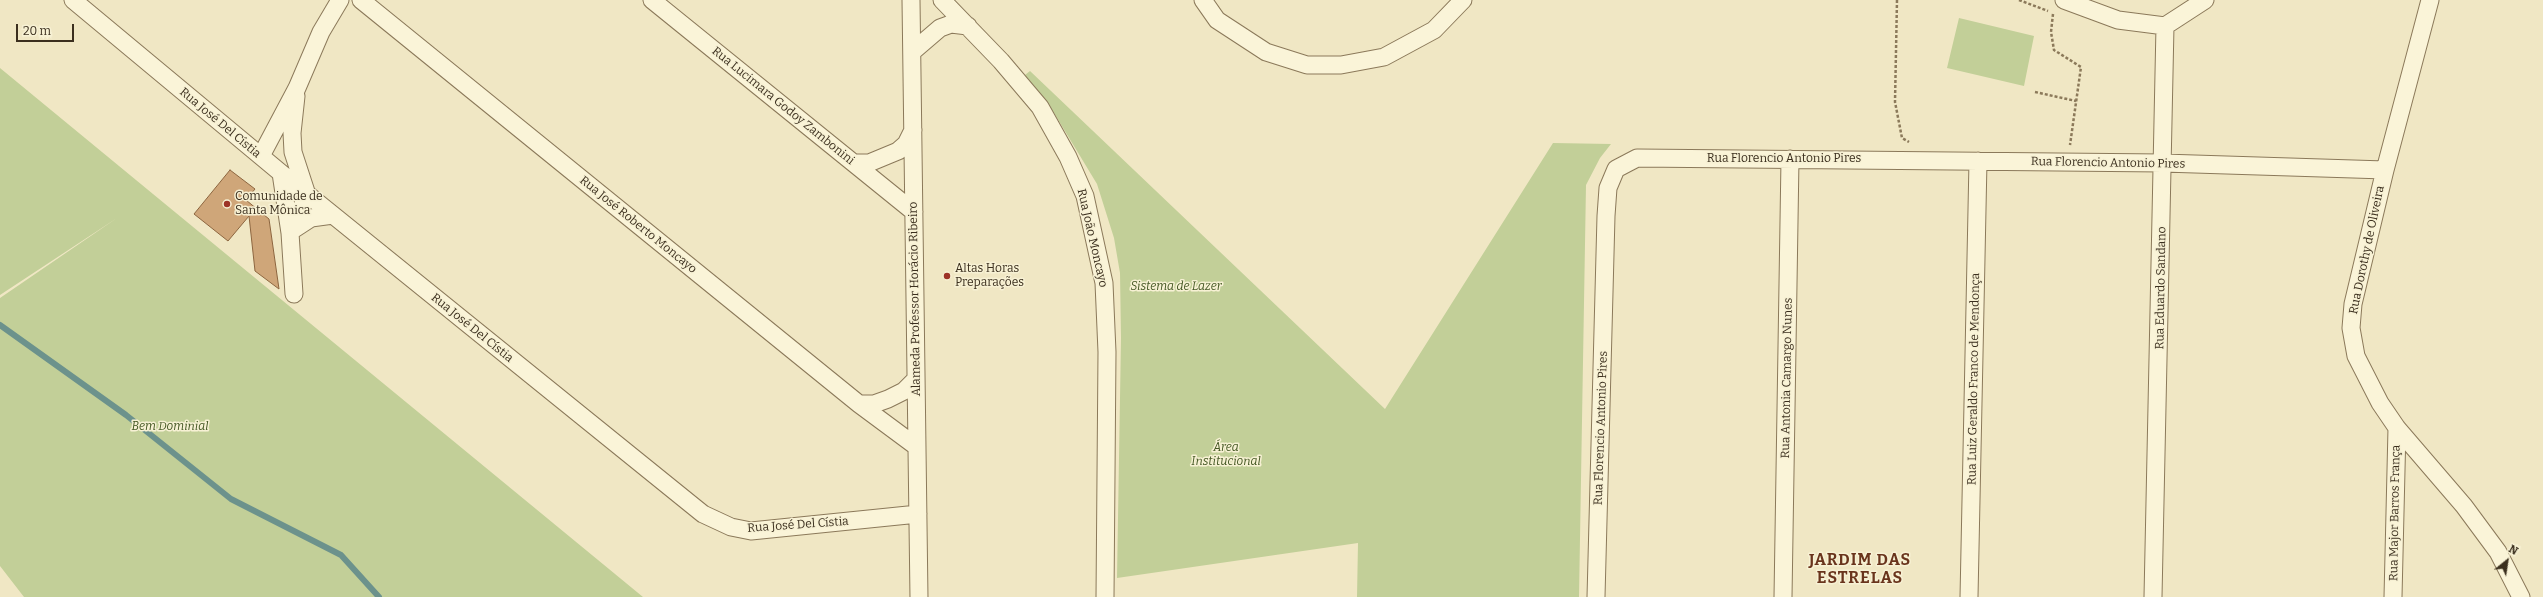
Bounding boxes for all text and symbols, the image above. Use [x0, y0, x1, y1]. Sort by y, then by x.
scale bar [18, 16, 76, 42]
text: 20 m [23, 24, 51, 38]
street label: Rua Lucimara Godoy Zambonini [709, 44, 857, 168]
street label: Rua José Del Cístia [176, 85, 264, 161]
street label: Rua Florencio Antonio Pires [1707, 152, 1861, 166]
street label: Rua Florencio Antonio Pires [2031, 154, 2185, 172]
street label: Rua José Roberto Moncayo [577, 173, 699, 277]
street label: Rua Dorothy de Oliveira [2346, 184, 2388, 316]
street label: Rua João Moncayo [1074, 187, 1110, 289]
place label: Comunidade de Santa Mônica [235, 190, 323, 218]
marker: Comunidade de Santa Mônica [222, 199, 232, 209]
street label: Alameda Professor Horácio Ribeiro [906, 202, 924, 396]
street label: Rua Eduardo Sandano [2153, 226, 2169, 350]
place label: Altas Horas Preparações [955, 262, 1024, 290]
marker: Altas Horas Preparações [942, 271, 952, 281]
street label: Rua Luiz Geraldo Franco de Mendonça [1965, 273, 1983, 485]
park label: Sistema de Lazer [1130, 280, 1222, 294]
street label: Rua José Del Cístia [428, 290, 516, 366]
street label: Rua Antonia Camargo Nunes [1778, 297, 1796, 459]
street label: Rua Florencio Antonio Pires [1591, 351, 1611, 505]
park label: Bem Dominial [131, 420, 209, 434]
park label: Área Institucional [1191, 441, 1261, 469]
street label: Rua Major Barros França [2387, 445, 2403, 581]
street label: Rua José Del Cístia [747, 514, 849, 536]
north arrow [2487, 541, 2527, 581]
text: N [2506, 542, 2520, 558]
district label: JARDIM DAS ESTRELAS [1809, 551, 1911, 589]

